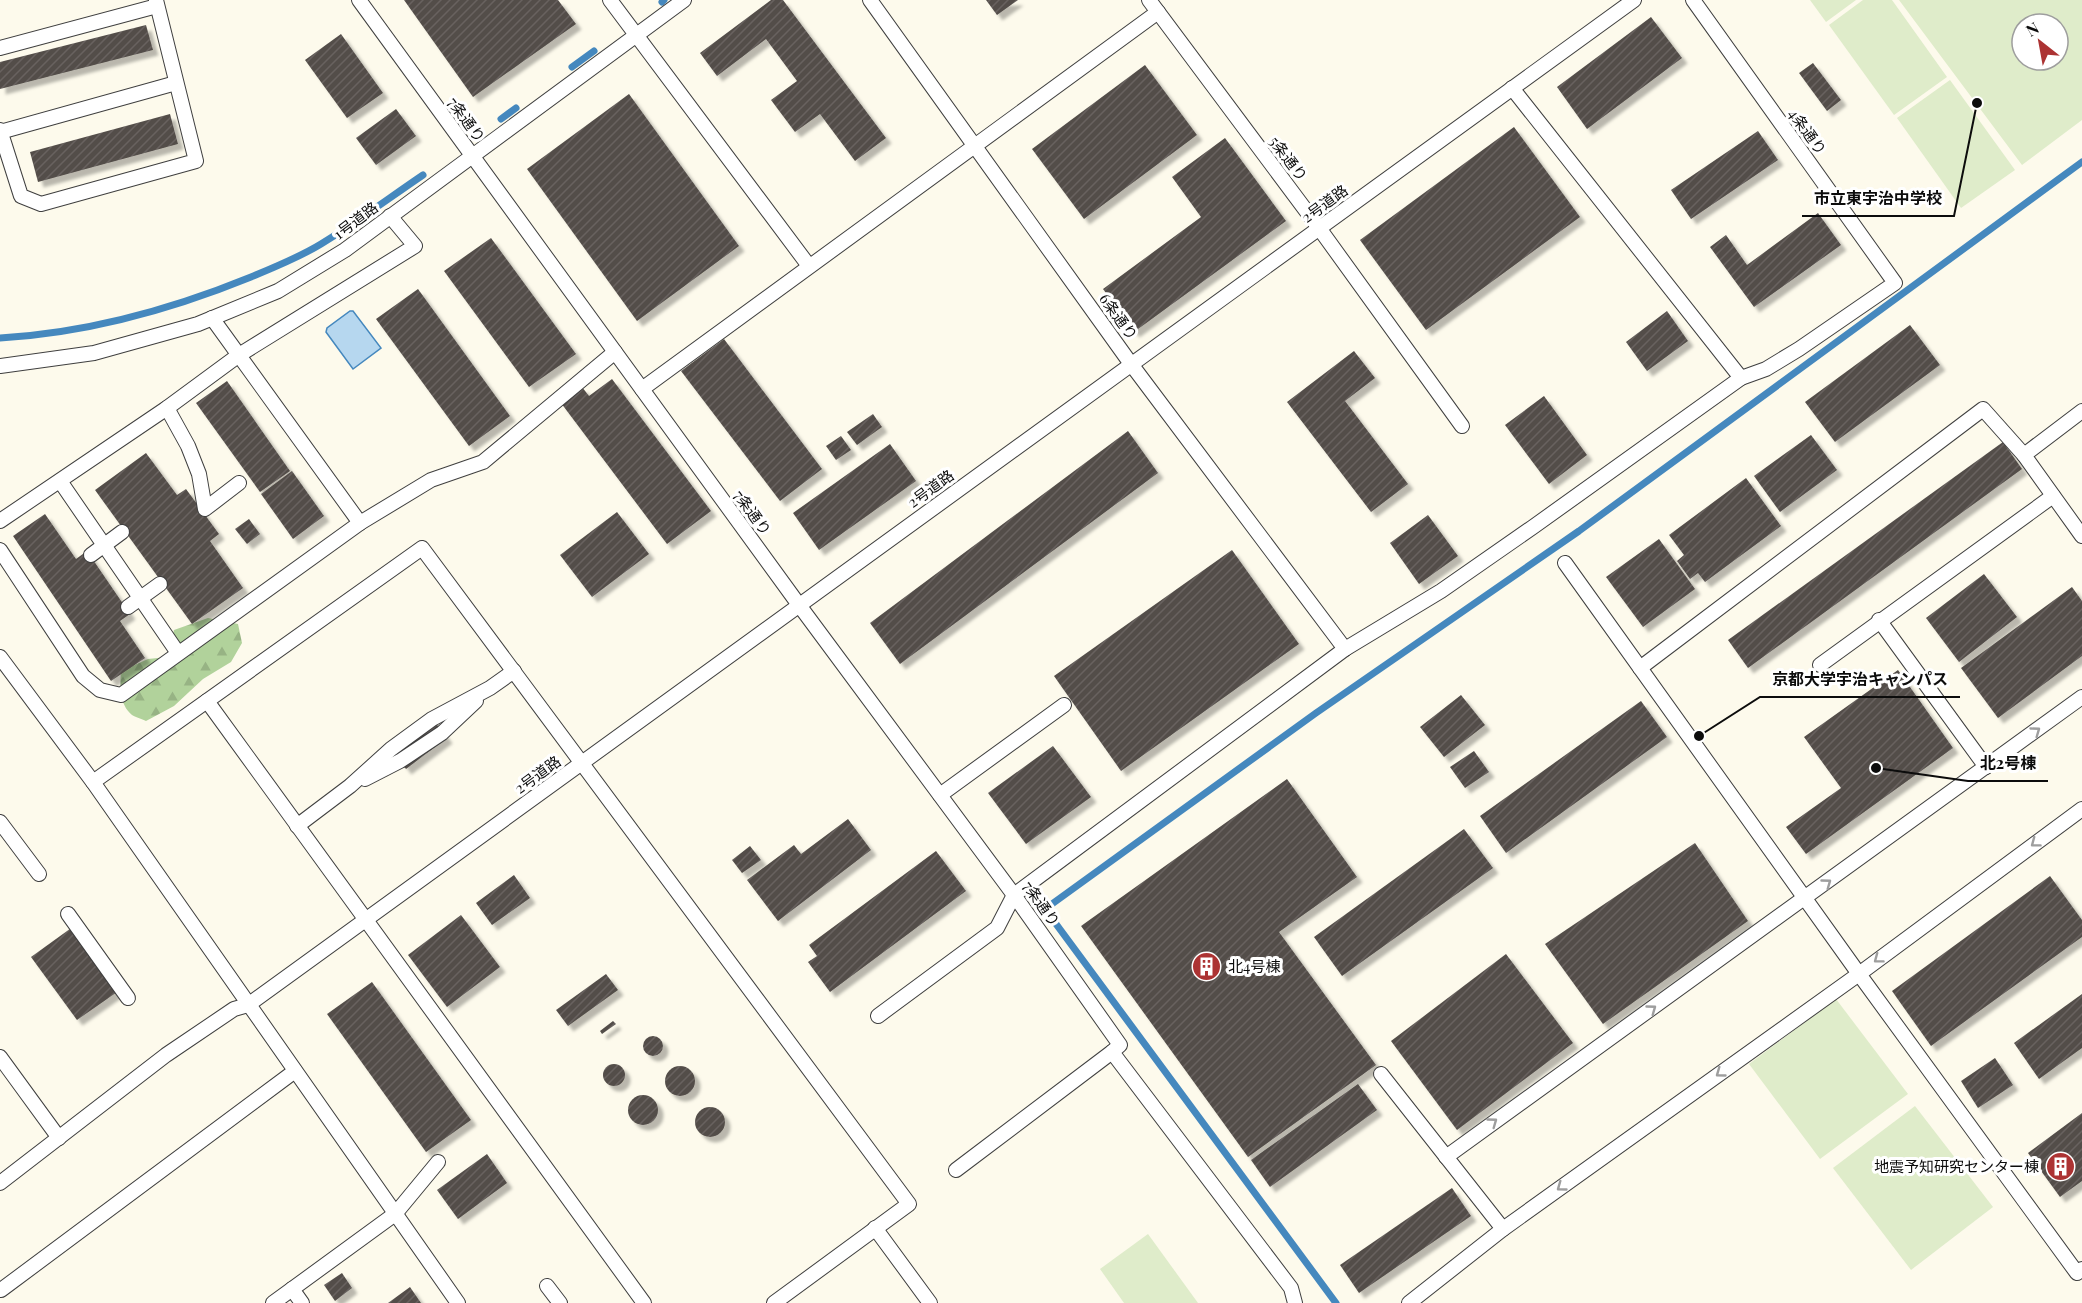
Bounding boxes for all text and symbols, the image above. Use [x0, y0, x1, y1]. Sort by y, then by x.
north arrow [2010, 12, 2070, 72]
text: N [2022, 17, 2043, 41]
street label: 7条通り [444, 93, 490, 146]
street label: 4条通り [1784, 104, 1831, 158]
street label: 5条通り [1265, 132, 1312, 185]
street label: 2号道路 [1297, 180, 1351, 227]
callout: 市立東宇治中学校 [1802, 182, 1954, 216]
text: 市立東宇治中学校 [1814, 187, 1942, 208]
street label: 1号道路 [329, 197, 382, 243]
street label: 6条通り [1095, 289, 1142, 344]
street label: 2号道路 [903, 465, 957, 512]
street label: 7条通り [730, 486, 776, 539]
callout: 京都大学宇治キャンパス [1760, 663, 1960, 697]
text: 京都大学宇治キャンパス [1772, 668, 1948, 689]
one-way arrow [2029, 727, 2040, 738]
callout: 北2号棟 [1968, 747, 2048, 781]
street label: 2号道路 [510, 751, 564, 798]
text: 北2号棟 [1980, 752, 2036, 773]
one-way arrow [2030, 836, 2041, 847]
street label: 7条通り [1019, 877, 1065, 930]
one-way arrow [1821, 879, 1832, 890]
building icon: 北4号棟 [1191, 951, 1223, 983]
one-way arrow [1874, 952, 1885, 963]
place label: 北4号棟 [1228, 956, 1280, 976]
one-way arrow [1645, 1005, 1656, 1016]
one-way arrow [1715, 1066, 1726, 1077]
one-way arrow [1487, 1119, 1498, 1130]
building icon: 地震予知研究センター棟 [2044, 1151, 2076, 1183]
place label: 地震予知研究センター棟 [1874, 1156, 2039, 1176]
one-way arrow [1557, 1180, 1568, 1191]

